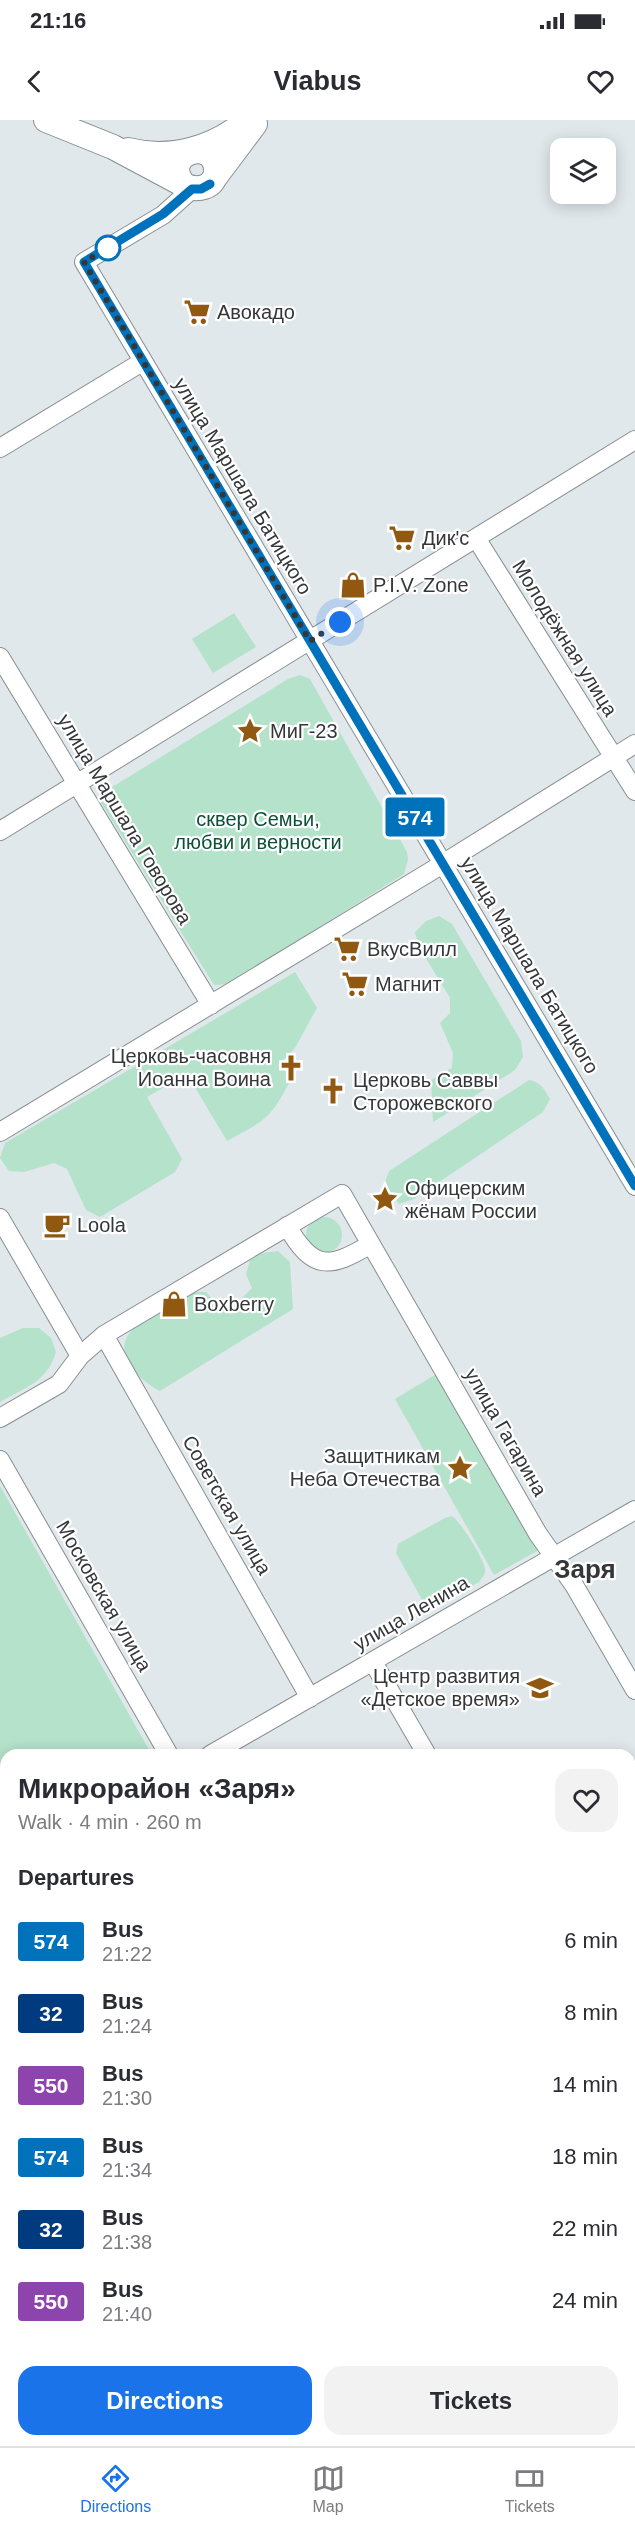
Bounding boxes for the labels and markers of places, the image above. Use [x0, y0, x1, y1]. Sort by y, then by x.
unlabelled marker [95, 235, 121, 261]
supermarket icon: Авокадо [182, 297, 212, 327]
place label: Авокадо [217, 301, 295, 323]
supermarket icon: Дик'с [387, 523, 417, 553]
place label: Дик'с [422, 527, 469, 549]
shop icon: P.I.V. Zone [338, 570, 368, 600]
place label: P.I.V. Zone [373, 574, 469, 596]
place icon: МиГ-23 [235, 716, 265, 746]
place label: МиГ-23 [270, 720, 338, 742]
supermarket icon: ВкусВилл [332, 934, 362, 964]
place label: ВкусВилл [367, 938, 457, 960]
supermarket icon: Магнит [340, 969, 370, 999]
place label: Магнит [375, 973, 442, 995]
place label: Церковь-часовня Иоанна Воина [111, 1045, 272, 1090]
church icon: Церковь-часовня Иоанна Воина [276, 1053, 306, 1083]
place label: Церковь Саввы Сторожевского [353, 1069, 498, 1114]
church icon: Церковь Саввы Сторожевского [318, 1076, 348, 1106]
place label: Офицерским жёнам России [405, 1177, 537, 1222]
place icon: Офицерским жёнам России [370, 1184, 400, 1214]
cafe icon: Loola [42, 1210, 72, 1240]
place label: Loola [77, 1214, 127, 1236]
shop icon: Boxberry [159, 1289, 189, 1319]
place label: Boxberry [194, 1293, 274, 1315]
place label: Защитникам Неба Отечества [290, 1445, 441, 1490]
place icon: Защитникам Неба Отечества [445, 1453, 475, 1483]
place label: Центр развития «Детское время» [361, 1665, 520, 1710]
school or university icon: Центр развития «Детское время» [525, 1673, 555, 1703]

